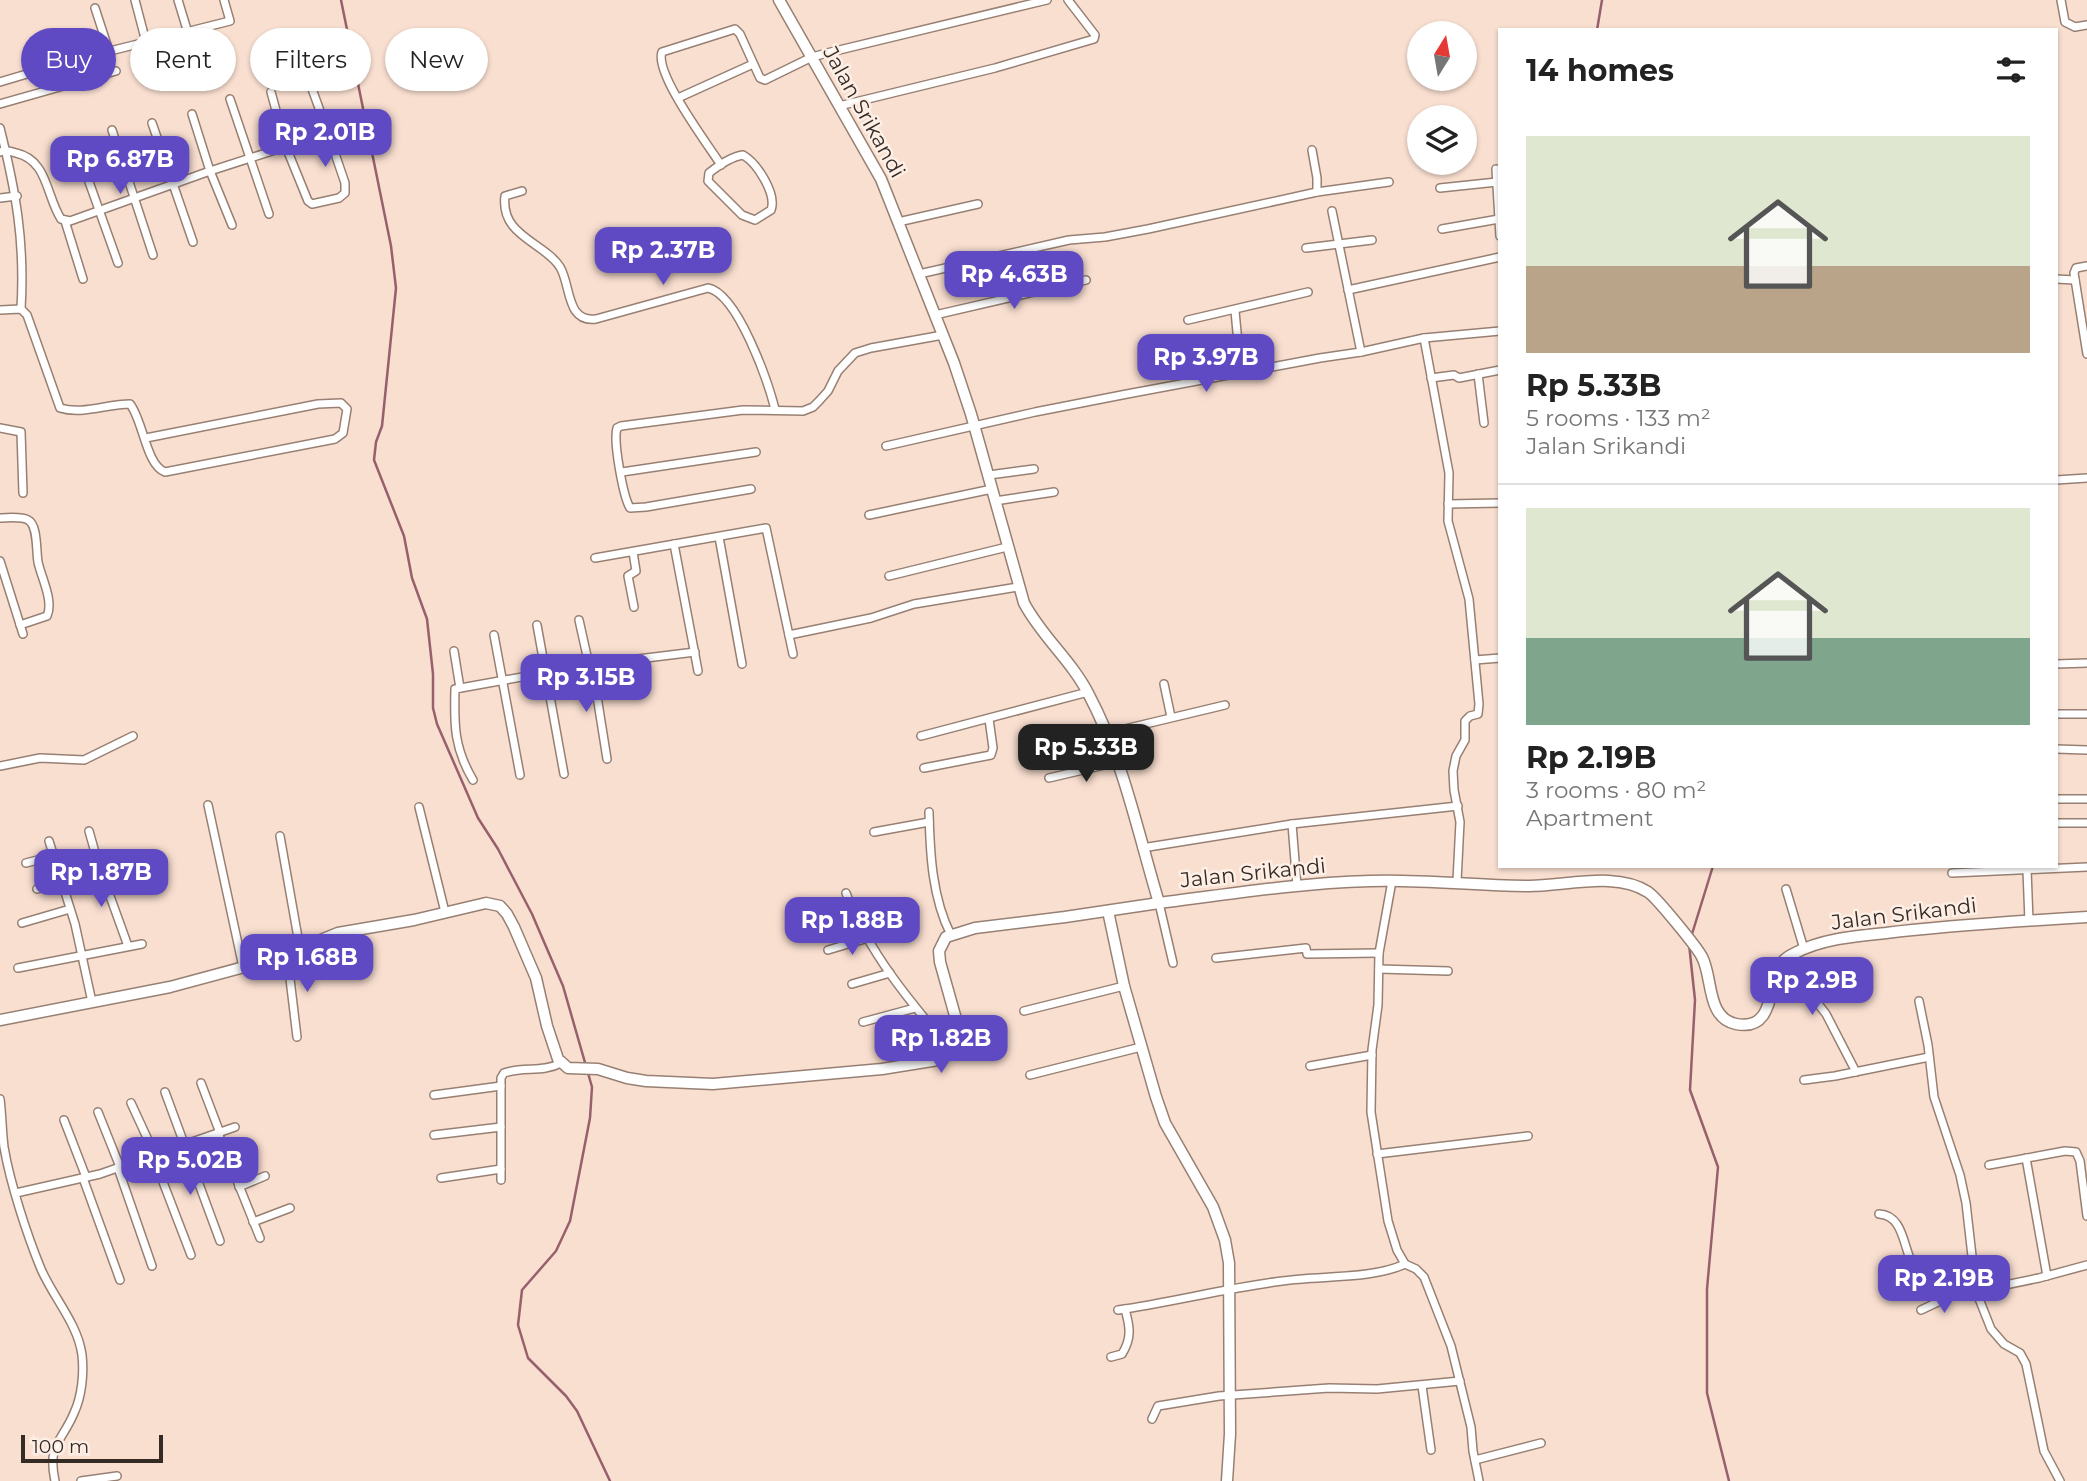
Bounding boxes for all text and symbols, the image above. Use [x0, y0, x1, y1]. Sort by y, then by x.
north arrow [1407, 21, 1477, 91]
map controls [1407, 21, 1477, 175]
chip: Buy [21, 28, 116, 91]
chip: Rent [130, 28, 236, 91]
chip: Filters [250, 28, 371, 91]
chip: New [385, 28, 488, 91]
street label: Jalan Srikandi [818, 41, 911, 182]
icon: filters [1992, 51, 2030, 89]
text: 14 homes [1526, 52, 1674, 89]
button: layers [1407, 105, 1477, 175]
pin: Rp 2.01B [253, 110, 397, 169]
text: Rp 2.01B [275, 118, 375, 146]
pin: Rp 6.87B [48, 136, 192, 196]
text: Rp 6.87B [66, 145, 174, 173]
icon: home [1715, 181, 1841, 307]
pin: Rp 2.37B [591, 228, 735, 287]
text: Rp 2.37B [611, 236, 715, 264]
pin: Rp 4.63B [942, 252, 1086, 311]
text: Rp 4.63B [960, 260, 1068, 288]
pin: Rp 3.97B [1134, 334, 1278, 394]
text: Rp 3.97B [1153, 343, 1259, 371]
text: Rp 5.33B [1526, 367, 1662, 404]
text: 5 rooms · 133 m² [1526, 404, 1711, 432]
text: Jalan Srikandi [1526, 432, 1686, 460]
icon: home [1715, 553, 1841, 679]
pin: Rp 3.15B [514, 654, 658, 714]
text: Rp 3.15B [537, 663, 635, 691]
pin: Rp 5.33B [1014, 724, 1158, 784]
text: Rp 5.33B [1034, 733, 1138, 761]
text: Rp 2.19B [1526, 739, 1656, 776]
text: 3 rooms · 80 m² [1526, 776, 1706, 804]
text: Apartment [1526, 804, 1654, 832]
pin: Rp 1.87B [29, 850, 173, 909]
street label: Jalan Srikandi [1178, 852, 1327, 893]
text: Rp 1.87B [50, 858, 152, 886]
street label: Jalan Srikandi [1829, 892, 1978, 935]
pin: Rp 1.88B [780, 898, 924, 957]
text: Rp 1.88B [801, 906, 903, 934]
pin: Rp 1.68B [235, 934, 379, 994]
text: Rp 1.68B [256, 943, 358, 971]
pin: Rp 2.9B [1747, 958, 1877, 1017]
text: Rp 2.9B [1766, 966, 1858, 994]
pin: Rp 1.82B [869, 1016, 1013, 1075]
text: Rp 1.82B [891, 1024, 991, 1052]
pin: Rp 5.02B [118, 1138, 262, 1197]
text: Rp 5.02B [137, 1146, 243, 1174]
pin: Rp 2.19B [1872, 1256, 2016, 1315]
text: Rp 2.19B [1894, 1264, 1994, 1292]
scale bar [21, 1432, 163, 1464]
text: 100 m [32, 1435, 89, 1458]

